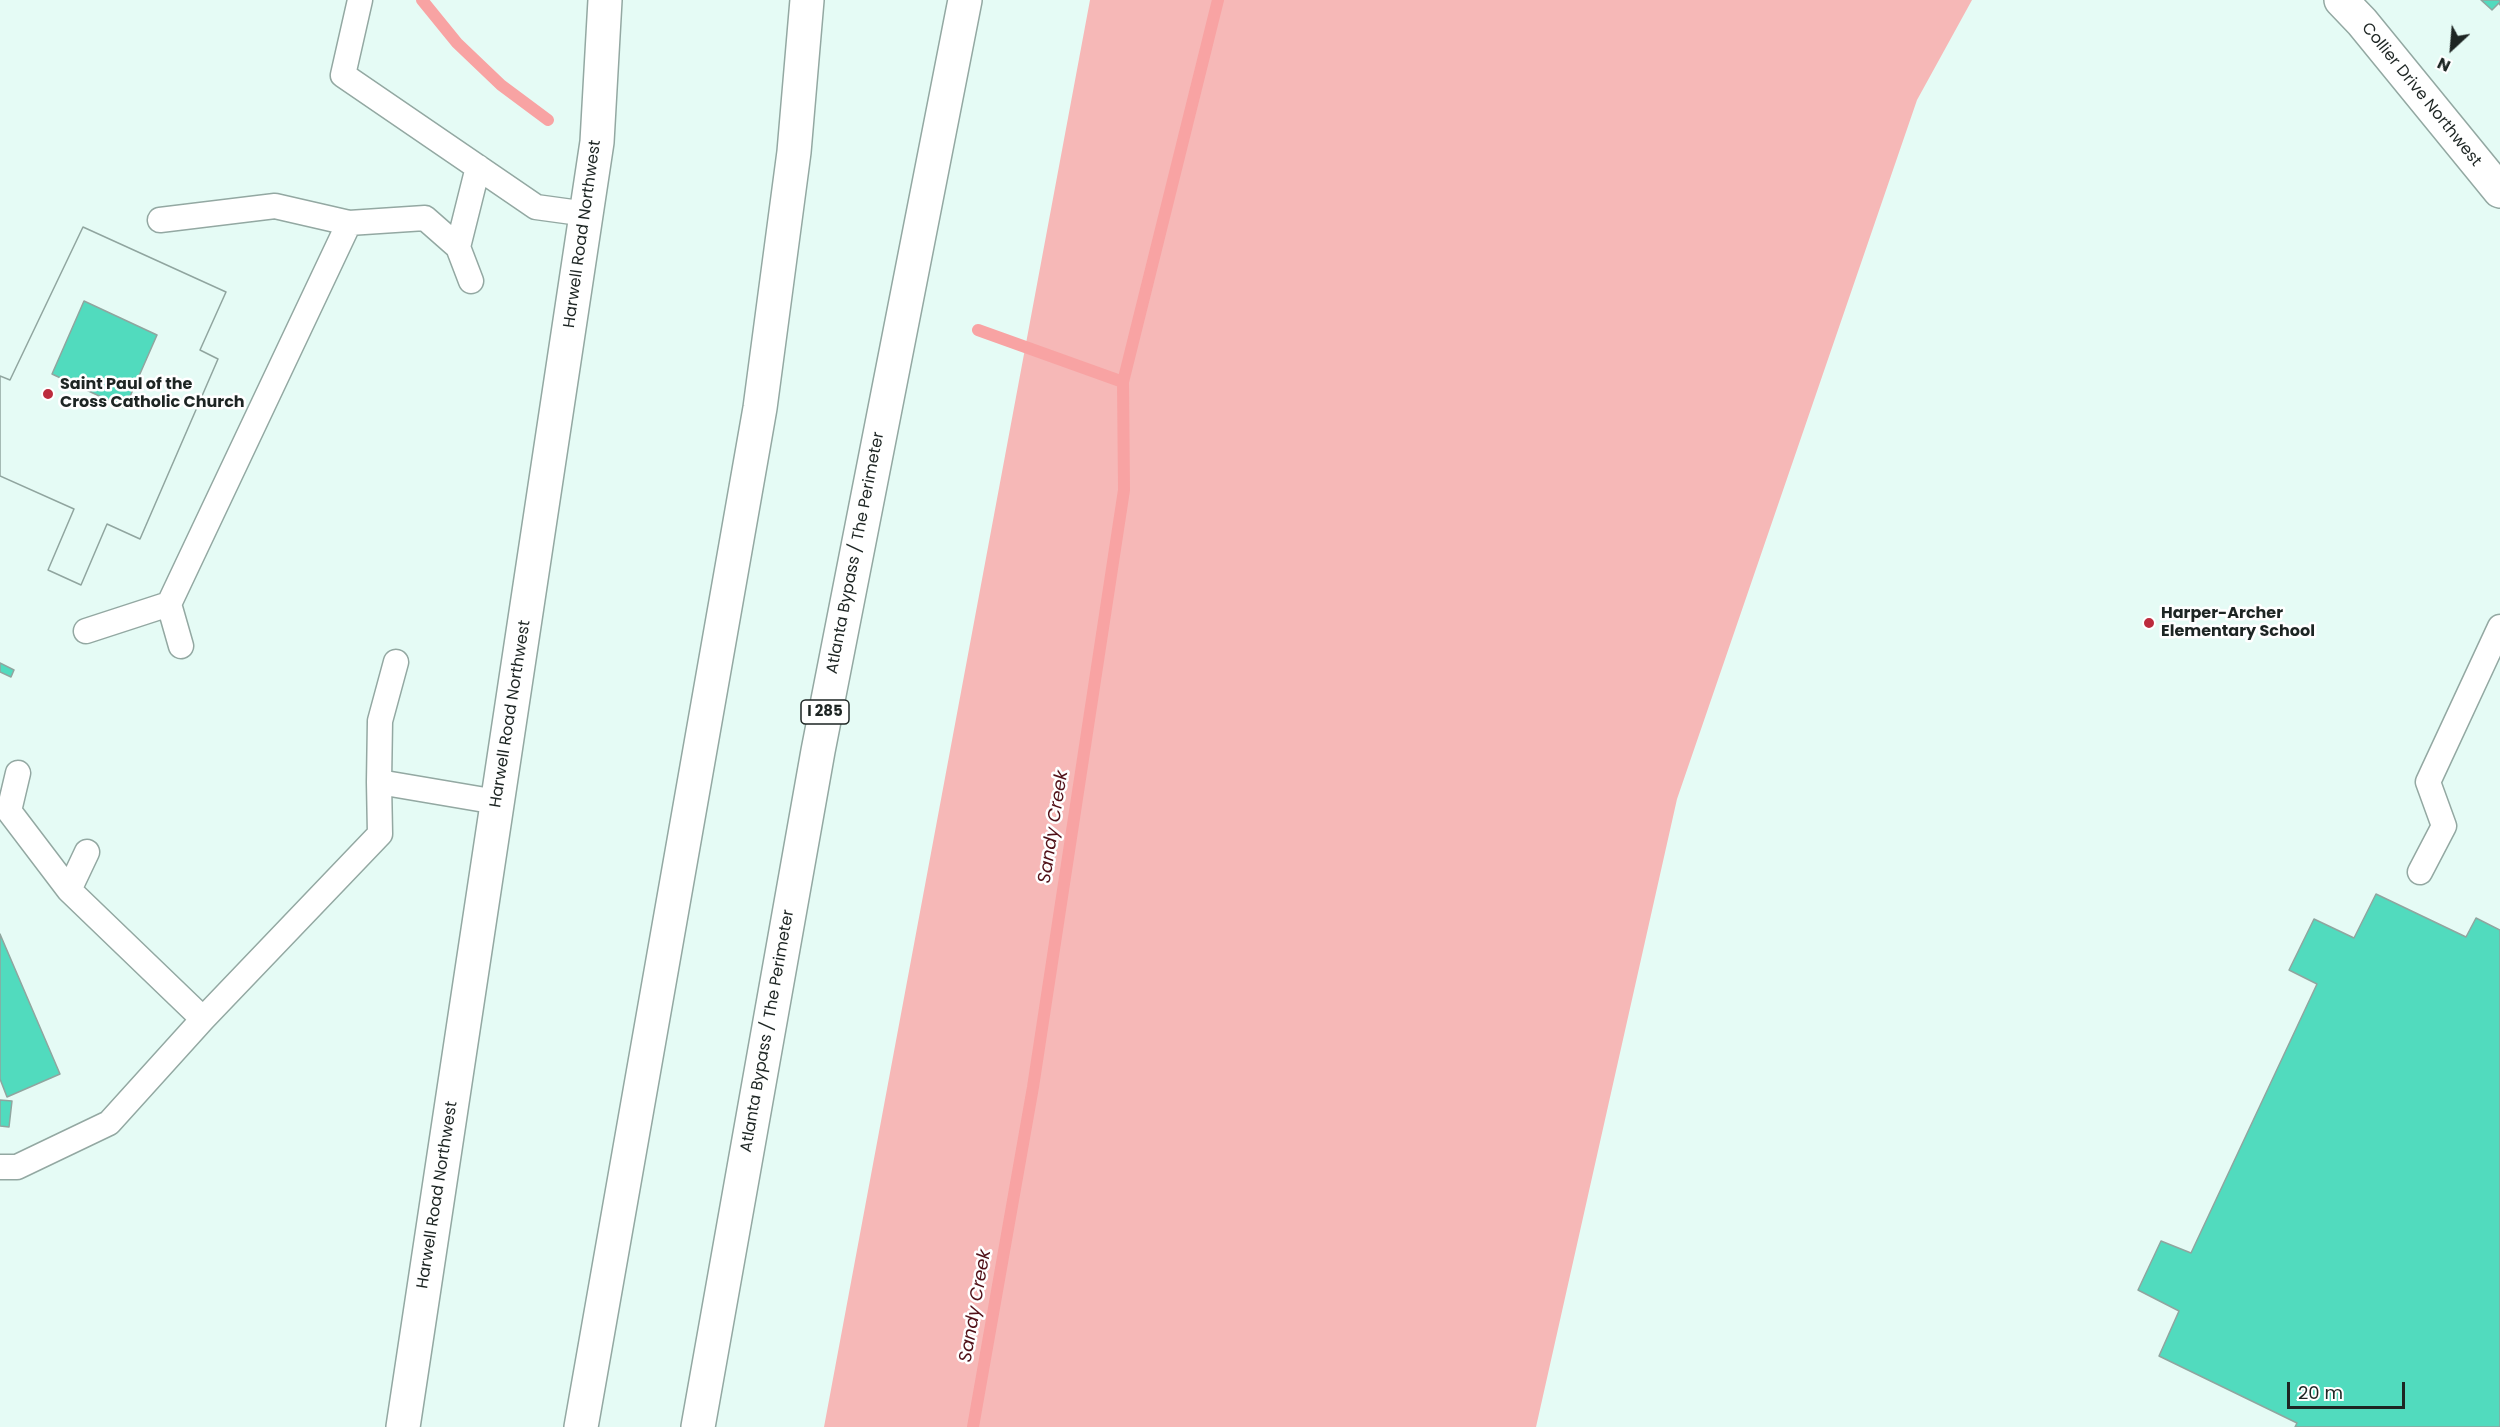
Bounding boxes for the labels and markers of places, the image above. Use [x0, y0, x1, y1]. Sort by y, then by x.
place label: Saint Paul of the Cross Catholic Church [60, 375, 245, 413]
marker: Saint Paul of the Cross Catholic Church [41, 387, 55, 401]
place label: Harper-Archer Elementary School [2161, 604, 2315, 642]
marker: Harper-Archer Elementary School [2142, 616, 2156, 630]

